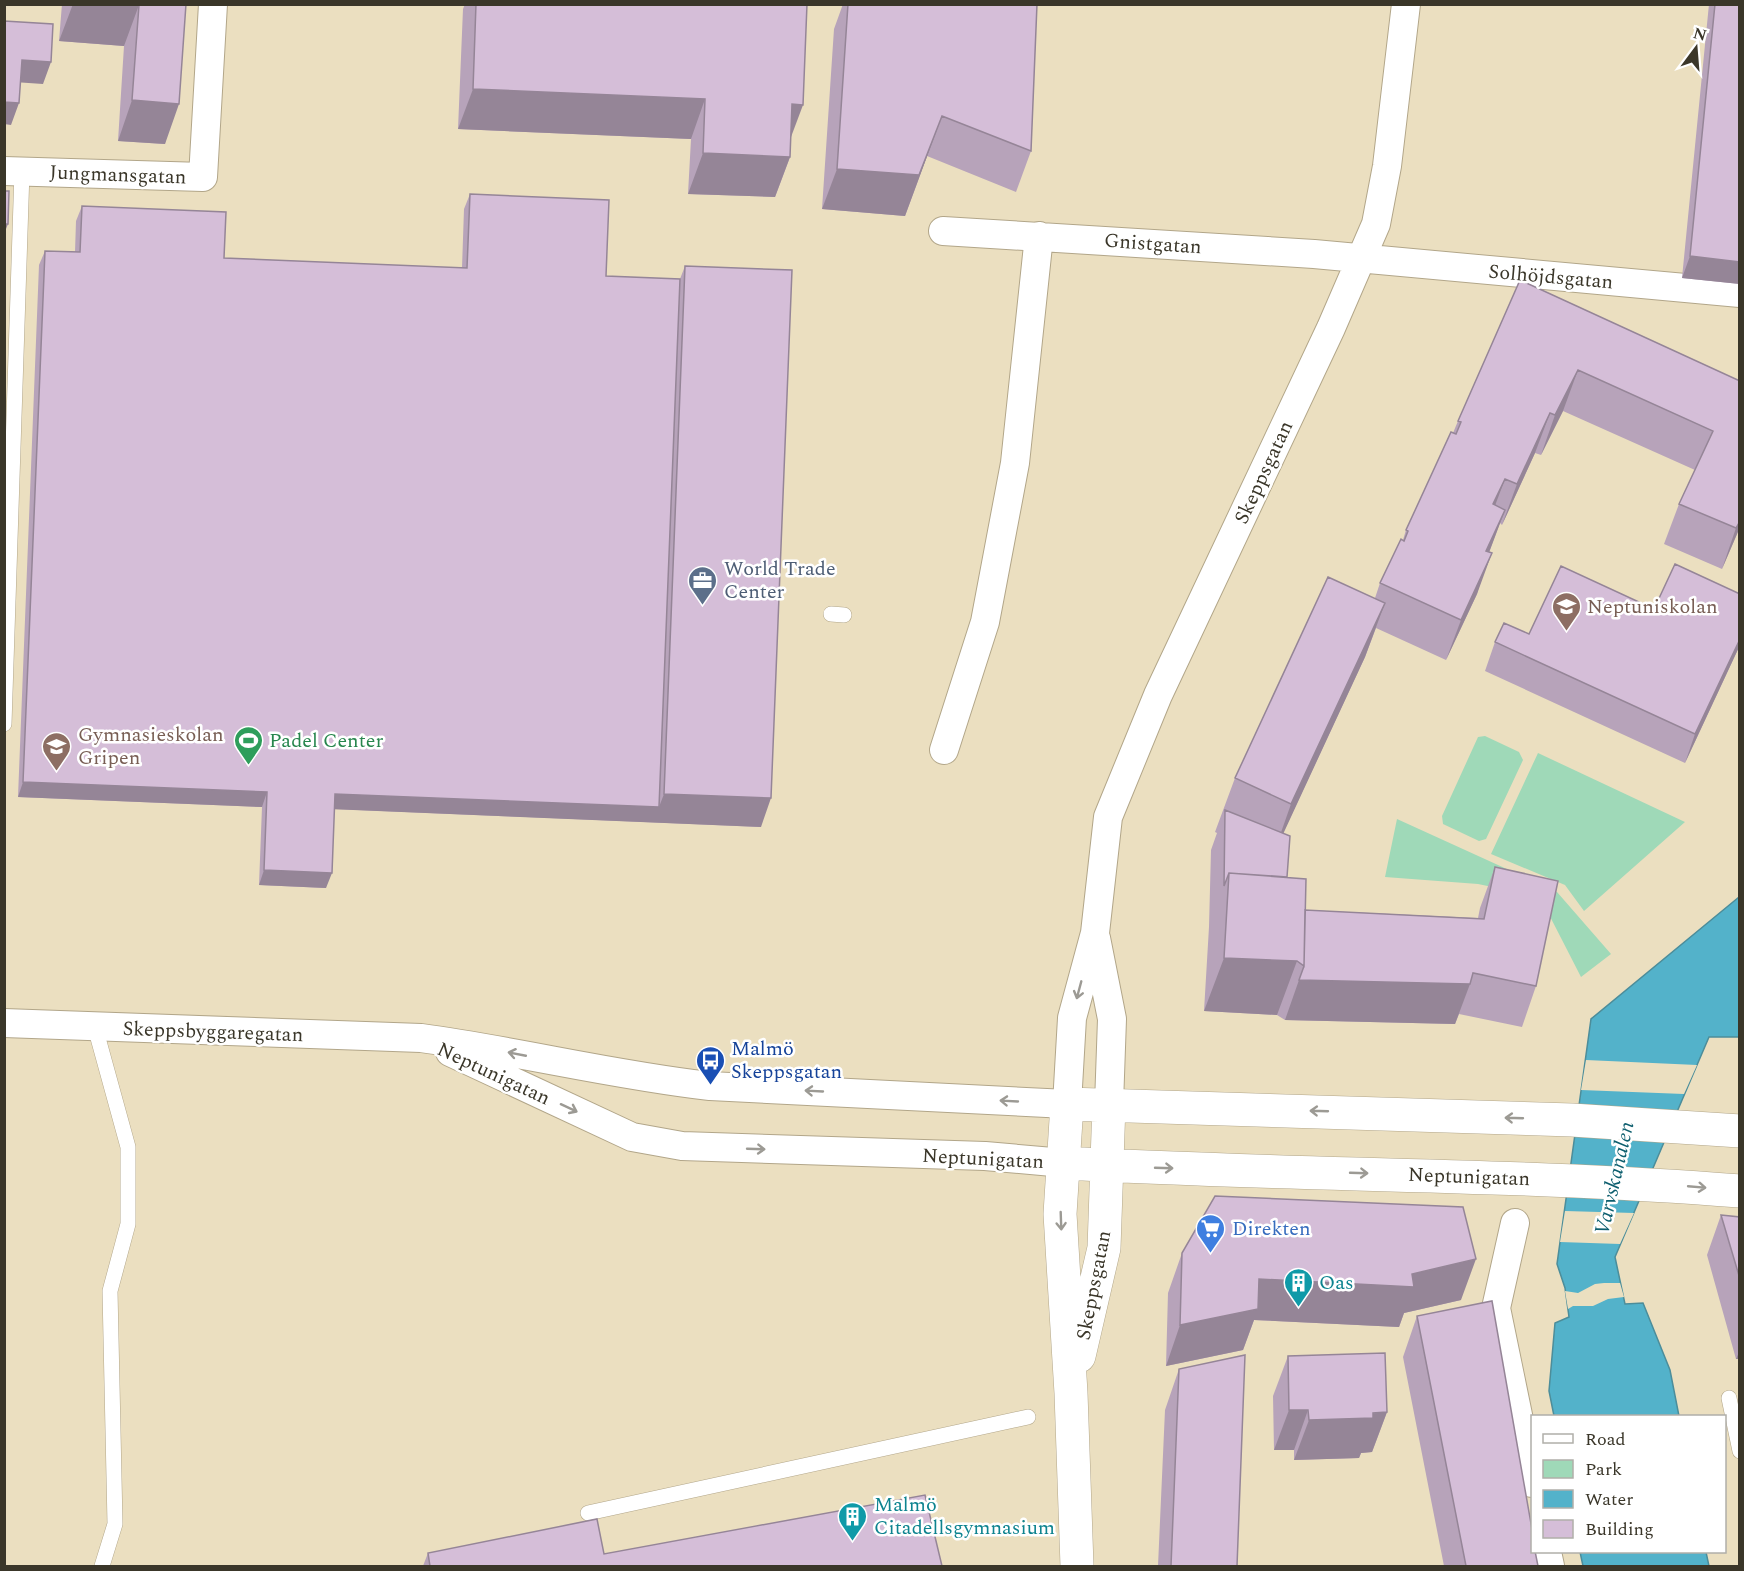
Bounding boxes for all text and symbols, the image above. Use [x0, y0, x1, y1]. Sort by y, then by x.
north arrow [1666, 18, 1726, 78]
text: N [1690, 21, 1709, 48]
street label: Jungmansgatan [49, 158, 187, 192]
street label: Gnistgatan [1103, 226, 1203, 262]
street label: Solhöjdsgatan [1487, 257, 1615, 297]
street label: Skeppsgatan [1227, 416, 1301, 529]
place label: World Trade Center [724, 554, 836, 607]
office icon: World Trade Center [687, 564, 719, 606]
school or university icon: Neptuniskolan [1550, 590, 1582, 632]
place label: Neptuniskolan [1587, 592, 1718, 622]
place label: Gymnasieskolan Gripen [78, 720, 224, 773]
sports icon: Padel Center [232, 724, 264, 766]
place label: Padel Center [269, 726, 383, 756]
school or university icon: Gymnasieskolan Gripen [41, 730, 73, 772]
one-way arrow [1073, 980, 1085, 999]
street label: Skeppsbyggaregatan [122, 1014, 304, 1050]
place label: Malmö Skeppsgatan [731, 1034, 842, 1087]
street label: Neptunigatan [432, 1035, 555, 1113]
bus stop icon: Malmö Skeppsgatan [694, 1044, 726, 1086]
one-way arrow [507, 1048, 527, 1059]
one-way arrow [804, 1086, 824, 1097]
one-way arrow [999, 1095, 1019, 1106]
one-way arrow [559, 1102, 577, 1114]
one-way arrow [1309, 1106, 1329, 1117]
one-way arrow [1504, 1112, 1524, 1124]
water label: Varvskanalen [1586, 1118, 1644, 1238]
street label: Neptunigatan [921, 1141, 1045, 1177]
one-way arrow [746, 1144, 766, 1155]
street label: Neptunigatan [1407, 1160, 1531, 1194]
one-way arrow [1154, 1162, 1174, 1173]
one-way arrow [1349, 1167, 1369, 1179]
one-way arrow [1686, 1182, 1706, 1193]
one-way arrow [1055, 1211, 1066, 1231]
supermarket icon: Direkten [1195, 1212, 1227, 1254]
place label: Direkten [1232, 1214, 1311, 1244]
street label: Skeppsgatan [1069, 1228, 1119, 1343]
building icon: Oas [1282, 1266, 1314, 1308]
place label: Oas [1319, 1268, 1354, 1298]
legend [1531, 1415, 1726, 1553]
text: Road [1585, 1426, 1626, 1453]
text: Park [1585, 1456, 1622, 1483]
text: Water [1585, 1486, 1633, 1513]
place label: Malmö Citadellsgymnasium [874, 1490, 1055, 1543]
building icon: Malmö Citadellsgymnasium [837, 1500, 869, 1542]
text: Building [1585, 1516, 1654, 1543]

